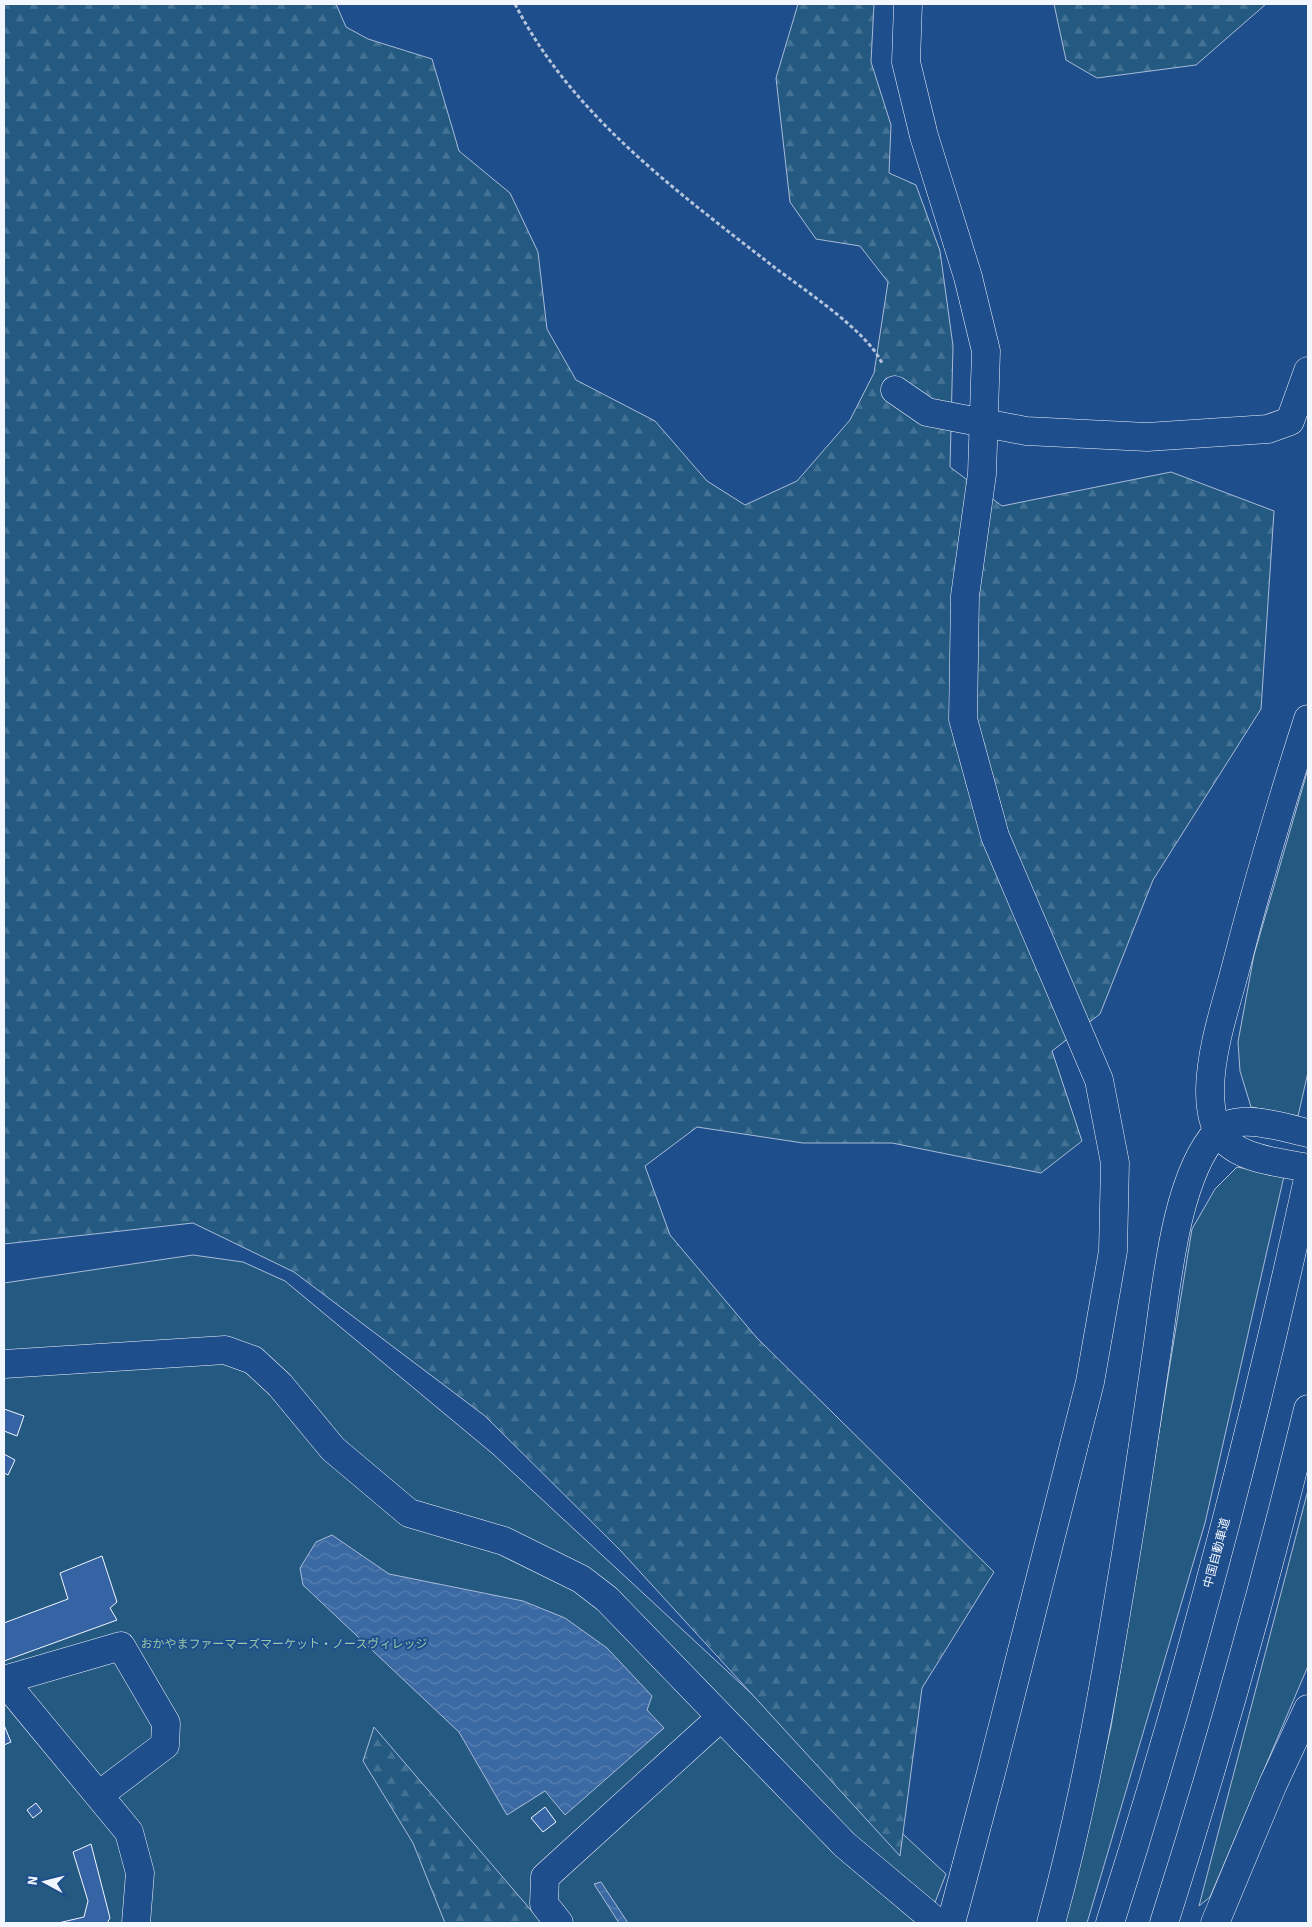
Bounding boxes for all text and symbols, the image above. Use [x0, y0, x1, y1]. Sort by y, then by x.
street label: 中国自動車道 [1199, 1516, 1235, 1590]
park label: おかやまファーマーズマーケット・ノースヴィレッジ [141, 1636, 427, 1653]
north arrow [20, 1857, 70, 1907]
text: N [23, 1875, 44, 1886]

